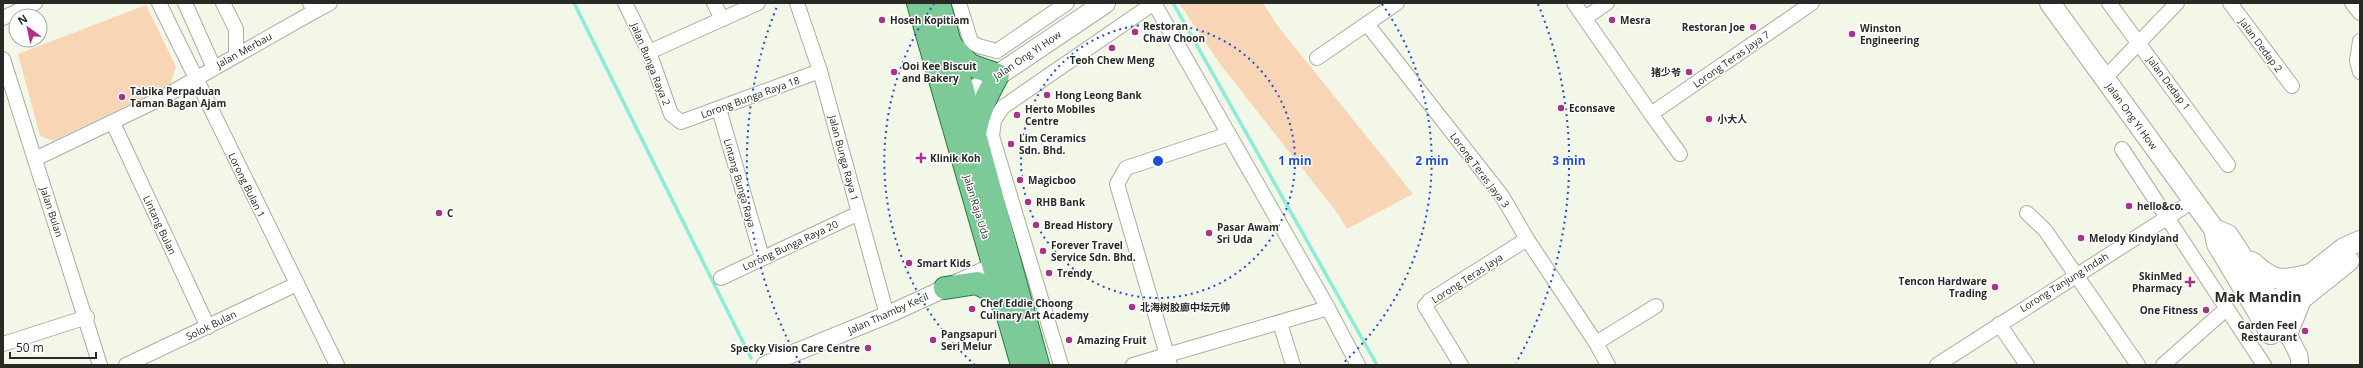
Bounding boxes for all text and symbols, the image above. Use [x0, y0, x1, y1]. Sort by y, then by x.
north arrow [8, 8, 48, 48]
text: N [14, 10, 30, 28]
place label: Hoseh Kopitiam [890, 13, 970, 27]
place label: Mesra [1620, 13, 1651, 27]
street label: Jalan Dedap 2 [2236, 14, 2286, 75]
marker: Hoseh Kopitiam [877, 15, 887, 25]
marker: Mesra [1607, 15, 1617, 25]
place label: Restoran Chaw Choon [1143, 19, 1205, 45]
street label: Jalan Bunga Raya 2 [628, 20, 674, 108]
place label: Restoran Joe [1682, 20, 1745, 34]
place label: Winston Engineering [1860, 21, 1919, 47]
marker: Restoran Joe [1748, 22, 1758, 32]
street label: Jalan Ong Yi How [990, 27, 1064, 83]
marker: Restoran Chaw Choon [1130, 27, 1140, 37]
street label: Lorong Teras Jaya 7 [1690, 27, 1772, 91]
street label: Jalan Merbau [213, 29, 274, 72]
marker: Winston Engineering [1847, 29, 1857, 39]
marker: Teoh Chew Meng [1107, 43, 1117, 53]
street label: Jalan Dedap 1 [2144, 52, 2194, 113]
place label: Teoh Chew Meng [1070, 53, 1155, 67]
place label: Ooi Kee Biscuit and Bakery [902, 59, 977, 85]
place label: 猪少爷 [1651, 65, 1681, 79]
marker: Ooi Kee Biscuit and Bakery [889, 67, 899, 77]
marker: 猪少爷 [1684, 67, 1694, 77]
street label: Lorong Bunga Raya 18 [699, 73, 802, 121]
street label: Jalan Ong Yi How [2103, 79, 2161, 152]
place label: Tabika Perpaduan Taman Bagan Ajam [130, 84, 226, 110]
place label: Hong Leong Bank [1055, 88, 1143, 102]
marker: Hong Leong Bank [1042, 90, 1052, 100]
marker: Tabika Perpaduan Taman Bagan Ajam [117, 92, 127, 102]
place label: Econsave [1569, 101, 1615, 115]
place label: Herto Mobiles Centre [1025, 102, 1095, 128]
marker: Econsave [1556, 103, 1566, 113]
marker: Herto Mobiles Centre [1012, 110, 1022, 120]
place label: 小大人 [1717, 112, 1747, 126]
street label: Jalan Bunga Raya 1 [826, 113, 862, 202]
marker: 小大人 [1704, 114, 1714, 124]
street label: Lorong Teras Jaya 3 [1447, 130, 1513, 211]
place label: Lim Ceramics Sdn. Bhd. [1019, 131, 1086, 157]
street label: Lintang Bunga Raya [721, 137, 759, 229]
marker: Lim Ceramics Sdn. Bhd. [1006, 139, 1016, 149]
street label: Lorong Bulan 1 [225, 150, 269, 220]
place label: Klinik Koh [930, 151, 981, 165]
marker: Klinik Koh [915, 152, 927, 164]
text: 1 min [1278, 152, 1312, 169]
text: 2 min [1415, 152, 1449, 169]
text: 3 min [1552, 152, 1586, 169]
centre of rings [1151, 154, 1165, 168]
street label: Jalan Raja Uda [960, 172, 993, 241]
place label: Magicboo [1028, 173, 1076, 187]
marker: Magicboo [1015, 175, 1025, 185]
street label: Jalan Bulan [37, 184, 67, 239]
street label: Lintang Bulan [140, 193, 180, 257]
place label: RHB Bank [1036, 195, 1086, 209]
marker: RHB Bank [1023, 197, 1033, 207]
place label: hello&co. [2137, 199, 2184, 213]
marker: hello&co. [2124, 201, 2134, 211]
place label: C [447, 206, 454, 220]
marker: C [434, 208, 444, 218]
street label: Lorong Bunga Raya 20 [740, 217, 840, 273]
place label: Bread History [1044, 218, 1113, 232]
marker: Bread History [1031, 220, 1041, 230]
place label: Pasar Awam Sri Uda [1217, 220, 1279, 246]
marker: Pasar Awam Sri Uda [1204, 228, 1214, 238]
place label: Melody Kindyland [2089, 231, 2178, 245]
marker: Melody Kindyland [2076, 233, 2086, 243]
place label: Forever Travel Service Sdn. Bhd. [1051, 238, 1136, 264]
marker: Forever Travel Service Sdn. Bhd. [1038, 246, 1048, 256]
street label: Lorong Tanjung Indah [2017, 249, 2111, 315]
street label: Lorong Teras Jaya [1429, 250, 1505, 306]
place label: Smart Kids [917, 256, 971, 270]
marker: Smart Kids [904, 258, 914, 268]
place label: Trendy [1057, 266, 1092, 280]
marker: Trendy [1044, 268, 1054, 278]
place label: SkinMed Pharmacy [2132, 269, 2182, 295]
place label: Tencon Hardware Trading [1899, 274, 1987, 300]
marker: SkinMed Pharmacy [2185, 277, 2195, 287]
marker: Tencon Hardware Trading [1990, 282, 2000, 292]
district label: Mak Mandin [2214, 287, 2302, 306]
street label: Jalan Thamby Kecil [845, 289, 931, 337]
place label: Chef Eddie Choong Culinary Art Academy [980, 296, 1089, 322]
place label: 北海树胶廊中坛元帅 [1140, 300, 1230, 314]
marker: 北海树胶廊中坛元帅 [1127, 302, 1137, 312]
place label: One Fitness [2140, 303, 2198, 317]
marker: Chef Eddie Choong Culinary Art Academy [967, 304, 977, 314]
marker: One Fitness [2201, 305, 2211, 315]
street label: Solok Bulan [183, 307, 239, 343]
place label: Garden Feel Restaurant [2237, 318, 2298, 344]
marker: Garden Feel Restaurant [2300, 326, 2310, 336]
place label: Pangsapuri Seri Melur [941, 327, 997, 353]
place label: Amazing Fruit [1077, 333, 1147, 347]
scale bar [10, 334, 96, 360]
marker: Pangsapuri Seri Melur [928, 335, 938, 345]
marker: Amazing Fruit [1064, 335, 1074, 345]
text: 50 m [16, 339, 44, 356]
place label: Specky Vision Care Centre [731, 341, 860, 355]
marker: Specky Vision Care Centre [863, 343, 873, 353]

